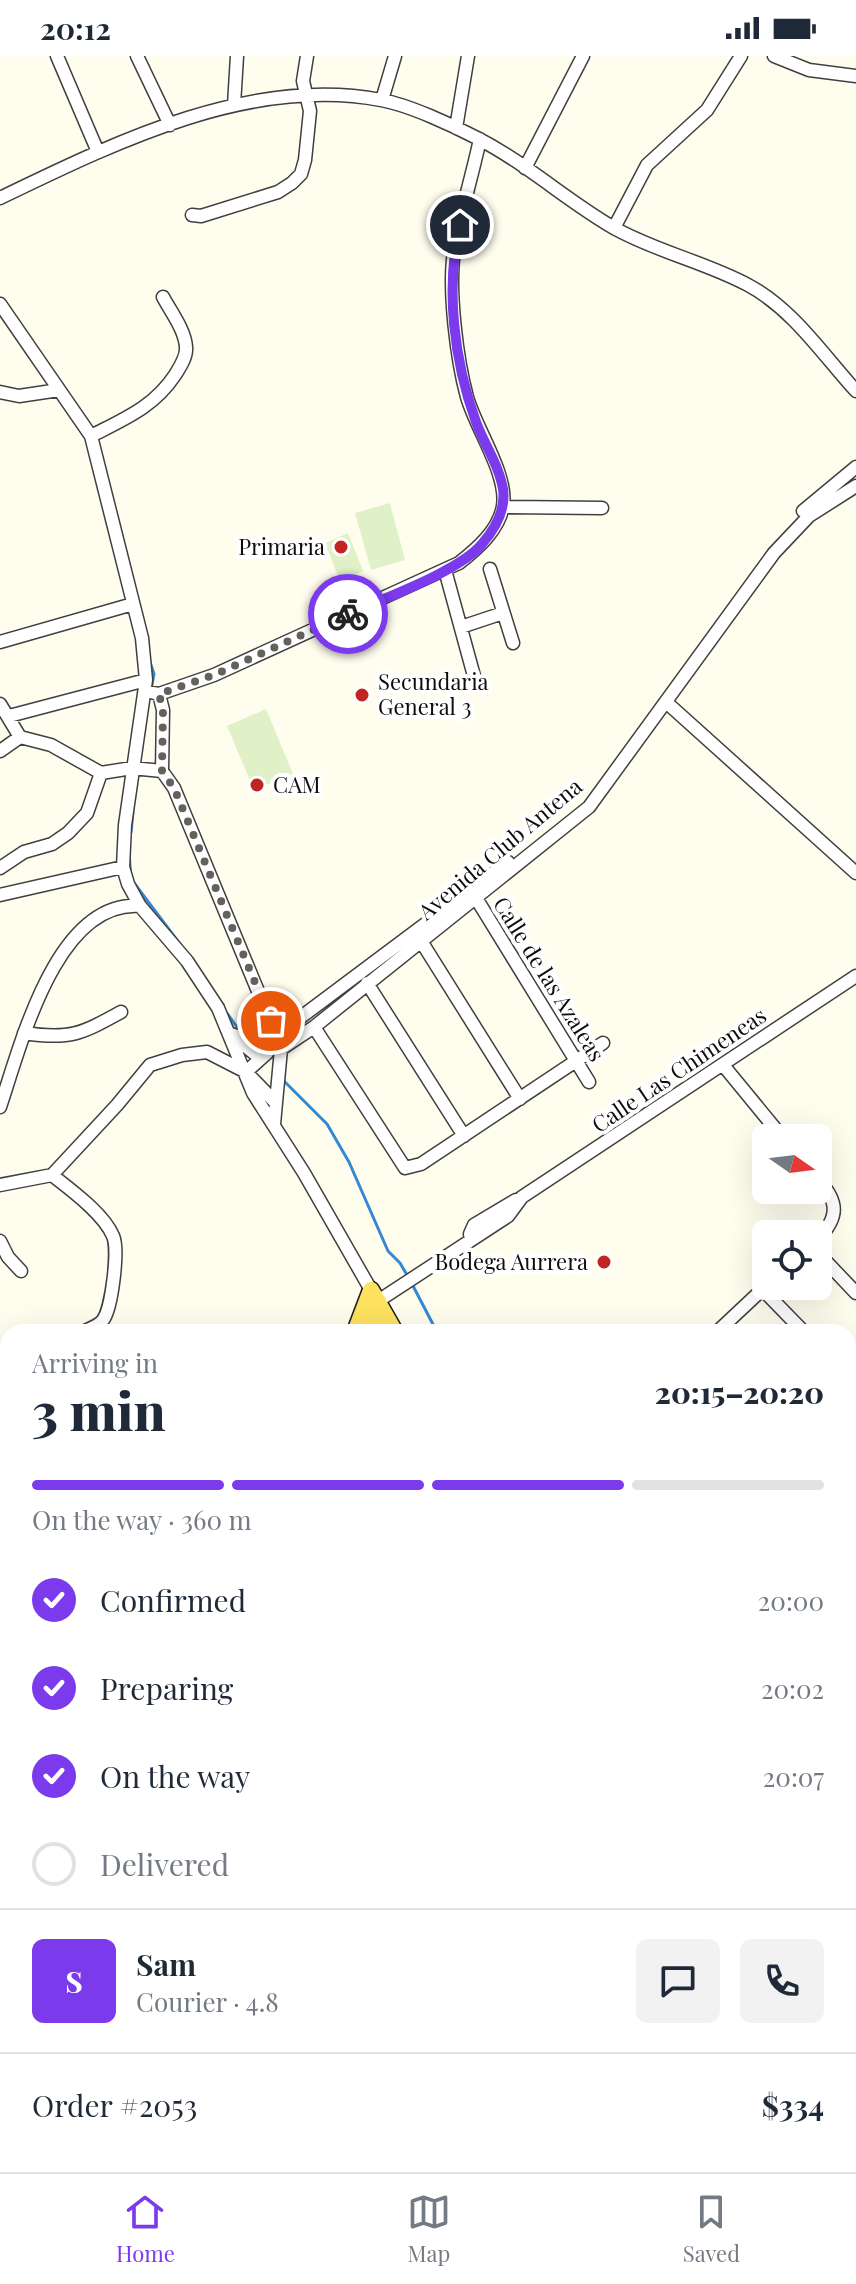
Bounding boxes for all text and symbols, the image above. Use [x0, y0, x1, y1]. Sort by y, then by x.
text: 20:12 [40, 8, 111, 48]
pin [426, 191, 494, 259]
icon: home [438, 203, 482, 247]
place label: Primaria [238, 531, 325, 561]
marker: Primaria [332, 538, 350, 556]
courier [308, 574, 388, 654]
icon: bike [326, 592, 370, 636]
place label: Secundaria General 3 [378, 666, 489, 721]
marker: Secundaria General 3 [353, 686, 371, 704]
place label: CAM [273, 769, 321, 799]
street label: Avenida Club Antena [410, 771, 588, 926]
marker: CAM [248, 776, 266, 794]
street label: Calle de las Azaleas [487, 890, 613, 1067]
pin [237, 987, 305, 1055]
icon: bag [249, 999, 293, 1043]
street label: Calle Las Chimeneas [585, 1000, 772, 1139]
north arrow [752, 1124, 832, 1204]
map controls [752, 1124, 832, 1300]
button: locate [752, 1220, 832, 1300]
place label: Bodega Aurrera [435, 1246, 588, 1276]
marker: Bodega Aurrera [595, 1253, 613, 1271]
text: Arriving in [32, 1345, 158, 1380]
text: 20:15–20:20 [655, 1372, 824, 1412]
text: 3 min [32, 1375, 166, 1444]
text: On the way · 360 m [32, 1502, 252, 1537]
icon: check [32, 1578, 76, 1622]
text: Confirmed [100, 1580, 246, 1620]
text: 20:00 [758, 1583, 824, 1618]
icon: check [32, 1666, 76, 1710]
text: Preparing [100, 1668, 233, 1708]
text: 20:02 [761, 1671, 824, 1706]
icon: check [32, 1754, 76, 1798]
text: On the way [100, 1756, 250, 1796]
text: 20:07 [763, 1759, 824, 1794]
text: Delivered [100, 1844, 229, 1884]
button: chat [636, 1939, 720, 2023]
button: phone [740, 1939, 824, 2023]
text: Sam [136, 1944, 196, 1984]
text: S [65, 1961, 83, 2001]
text: Courier · 4.8 [136, 1984, 279, 2019]
text: Order #2053 [32, 2085, 197, 2125]
text: $334 [762, 2085, 824, 2125]
tab: Home [116, 2190, 175, 2268]
tab: Map [407, 2190, 451, 2268]
tab: Saved [683, 2190, 740, 2268]

